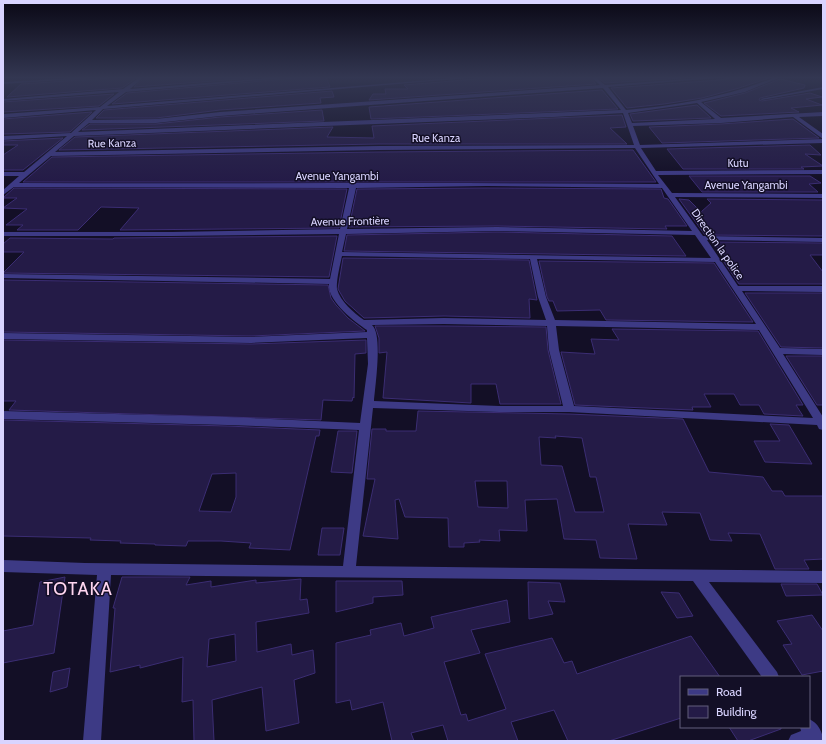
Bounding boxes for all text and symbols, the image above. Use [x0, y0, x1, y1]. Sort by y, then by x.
street label: Rue Kanza [412, 131, 461, 145]
street label: Rue Kanza [88, 136, 137, 150]
street label: Kutu [727, 156, 749, 170]
street label: Avenue Yangambi [295, 169, 379, 183]
street label: Avenue Yangambi [704, 178, 788, 192]
street label: Direction la police [688, 206, 748, 282]
street label: Avenue Frontière [311, 213, 390, 229]
district label: TOTAKA [43, 578, 113, 600]
legend [680, 676, 810, 728]
text: Road [716, 684, 742, 699]
text: Building [716, 704, 758, 719]

